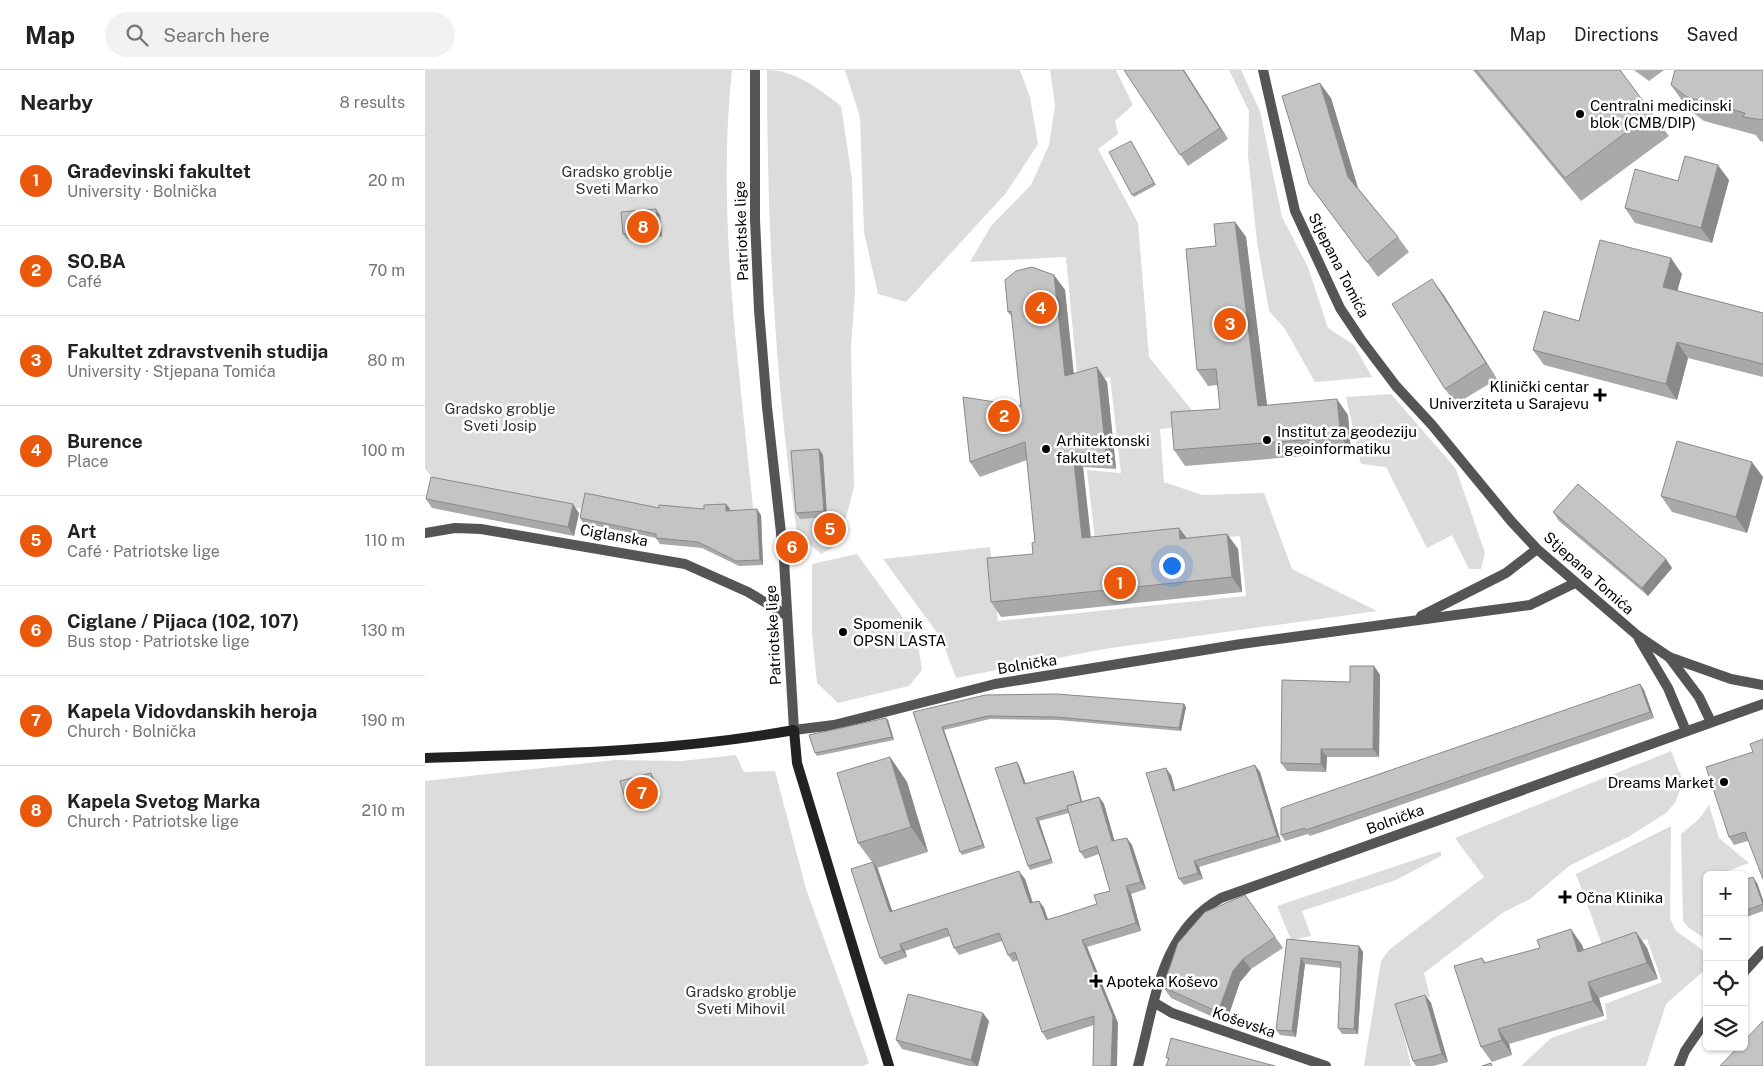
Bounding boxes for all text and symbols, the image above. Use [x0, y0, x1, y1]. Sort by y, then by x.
search box [105, 12, 455, 57]
text: Map [25, 21, 75, 49]
icon: search [123, 21, 151, 49]
text: Search here [163, 24, 270, 46]
text: Map [1509, 24, 1546, 45]
text: Directions [1574, 24, 1659, 45]
text: Saved [1687, 24, 1738, 45]
text: Nearby [20, 90, 93, 115]
text: 8 results [340, 93, 405, 112]
place label: Centralni medicinski blok (CMB/DIP) [1590, 97, 1732, 131]
marker: Centralni medicinski blok (CMB/DIP) [1574, 108, 1586, 120]
text: Građevinski fakultet [67, 160, 251, 182]
park label: Gradsko groblje Sveti Marko [561, 163, 673, 197]
text: 1 [33, 171, 39, 190]
text: 20 m [368, 171, 405, 190]
street label: Patriotske lige [731, 181, 751, 281]
text: University · Bolnička [67, 182, 217, 201]
pin: 8 [627, 208, 659, 246]
street label: Stjepana Tomića [1305, 210, 1373, 320]
text: SO.BA [67, 250, 126, 272]
text: 2 [31, 261, 41, 280]
text: 70 m [368, 261, 405, 280]
text: Café [67, 272, 102, 291]
pin: 4 [1025, 289, 1057, 327]
pin: 3 [1214, 305, 1246, 343]
text: Fakultet zdravstvenih studija [67, 340, 328, 362]
text: 3 [31, 351, 41, 370]
text: 80 m [367, 351, 405, 370]
text: University · Stjepana Tomića [67, 362, 276, 381]
place label: Klinički centar Univerziteta u Sarajevu [1429, 378, 1589, 412]
marker: Klinički centar Univerziteta u Sarajevu [1593, 388, 1607, 402]
pin: 2 [988, 397, 1020, 435]
park label: Gradsko groblje Sveti Josip [444, 400, 556, 434]
place label: Institut za geodeziju i geoinformatiku [1277, 423, 1417, 457]
text: Burence [67, 430, 143, 452]
place label: Arhitektonski fakultet [1056, 432, 1150, 466]
marker: Institut za geodeziju i geoinformatiku [1261, 434, 1273, 446]
text: 4 [31, 441, 41, 460]
text: 100 m [361, 441, 405, 460]
marker: Arhitektonski fakultet [1040, 443, 1052, 455]
text: Place [67, 452, 109, 471]
pin: 5 [814, 510, 846, 548]
text: Art [67, 520, 96, 542]
street label: Ciglanska [579, 521, 649, 549]
pin: 6 [776, 528, 808, 566]
street label: Stjepana Tomića [1541, 528, 1637, 618]
text: 5 [31, 531, 41, 550]
text: 110 m [364, 531, 405, 550]
text: Café · Patriotske lige [67, 542, 220, 561]
your location [1159, 553, 1185, 579]
pin: 1 [1104, 564, 1136, 602]
street label: Patriotske lige [762, 585, 784, 685]
text: Ciglane / Pijaca (102, 107) [67, 610, 299, 632]
place label: Spomenik OPSN LASTA [853, 615, 946, 649]
text: 6 [31, 621, 41, 640]
text: 130 m [361, 621, 405, 640]
marker: Spomenik OPSN LASTA [837, 626, 849, 638]
text: Bus stop · Patriotske lige [67, 632, 250, 651]
street label: Bolnička [996, 651, 1058, 677]
text: Kapela Vidovdanskih heroja [67, 700, 317, 722]
text: 7 [31, 711, 41, 730]
text: 190 m [361, 711, 405, 730]
text: Church · Bolnička [67, 722, 196, 741]
pin: 7 [626, 774, 658, 812]
place label: Dreams Market [1608, 774, 1714, 791]
marker: Dreams Market [1718, 776, 1730, 788]
text: Kapela Svetog Marka [67, 790, 260, 812]
text: 8 [31, 801, 41, 820]
text: 210 m [361, 801, 405, 820]
street label: Bolnička [1364, 801, 1426, 837]
text: Church · Patriotske lige [67, 812, 239, 831]
map controls [1703, 871, 1748, 1051]
button: + [1703, 871, 1748, 916]
place label: Očna Klinika [1576, 889, 1663, 906]
marker: Očna Klinika [1558, 890, 1572, 904]
button: − [1703, 916, 1748, 961]
button: locate [1703, 961, 1748, 1006]
place label: Apoteka Koševo [1106, 973, 1218, 990]
marker: Apoteka Koševo [1090, 975, 1102, 987]
park label: Gradsko groblje Sveti Mihovil [685, 983, 797, 1017]
street label: Koševska [1210, 1003, 1278, 1041]
button: layers [1703, 1006, 1748, 1051]

